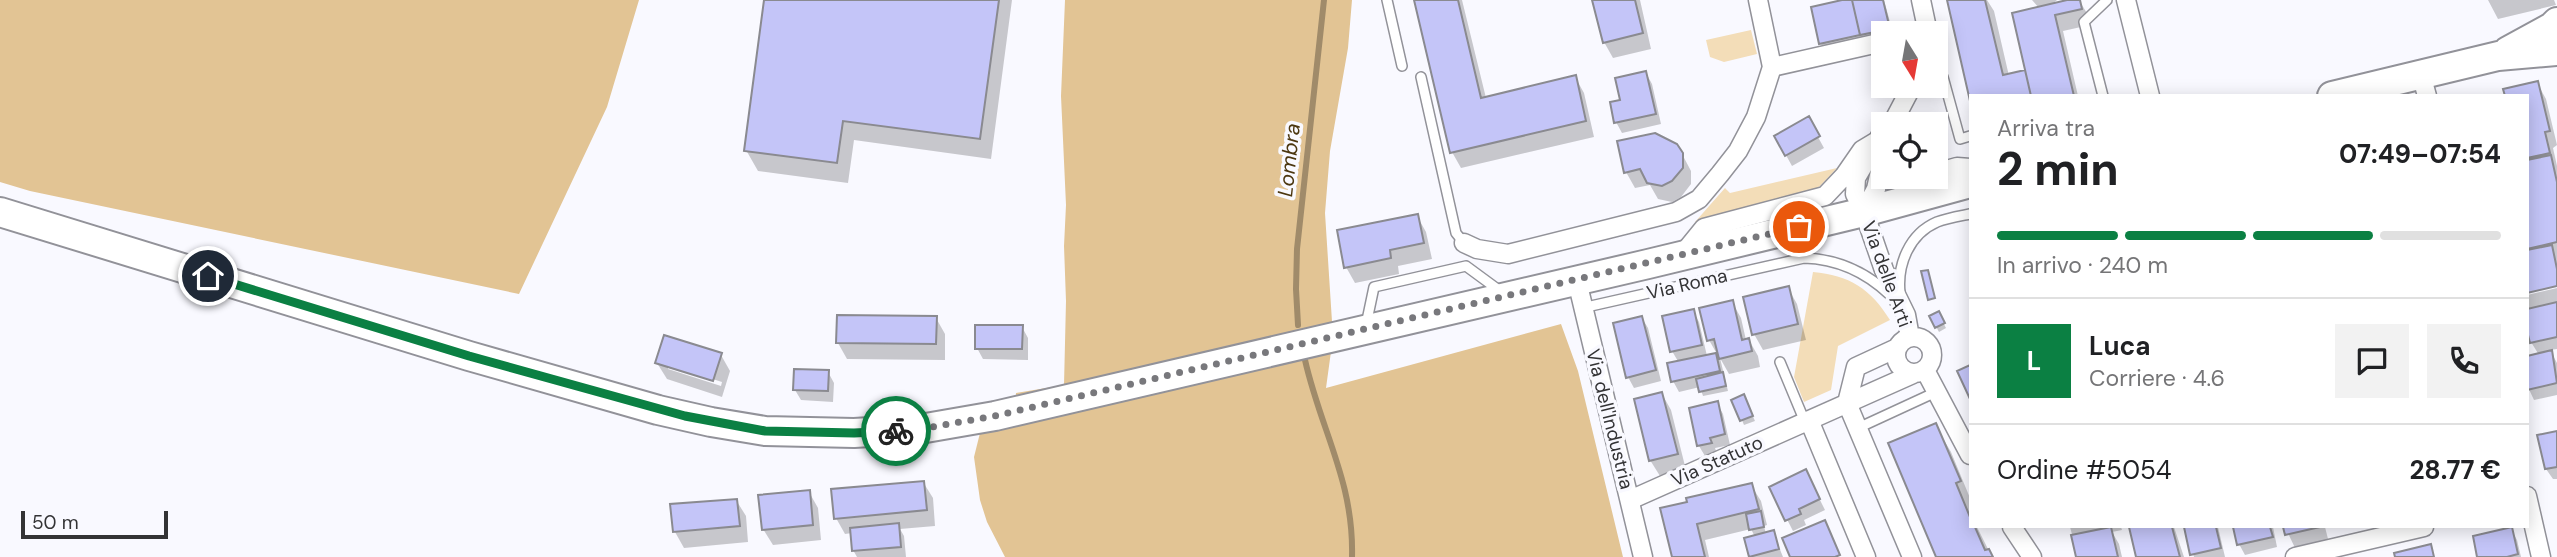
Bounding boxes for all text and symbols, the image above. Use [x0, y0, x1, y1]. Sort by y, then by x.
north arrow [1871, 21, 1948, 98]
map controls [1871, 21, 1948, 189]
button: locate [1871, 112, 1948, 189]
text: Arriva tra [1997, 113, 2095, 143]
water label: Lombra [1271, 122, 1307, 198]
text: 07:49–07:54 [2339, 137, 2501, 171]
text: 2 min [1997, 139, 2119, 199]
pin [1769, 197, 1829, 257]
icon: bag [1780, 208, 1818, 246]
street label: Via delle Arti [1856, 217, 1918, 331]
pin [178, 246, 238, 306]
text: In arrivo · 240 m [1997, 250, 2168, 280]
icon: home [189, 257, 227, 295]
street label: Via Roma [1644, 263, 1730, 305]
button: chat [2335, 324, 2409, 398]
button: phone [2427, 324, 2501, 398]
text: Luca [2089, 329, 2151, 363]
text: L [2027, 344, 2041, 378]
street label: Via dell'Industria [1581, 346, 1639, 492]
text: Corriere · 4.6 [2089, 363, 2225, 393]
courier [861, 396, 931, 466]
icon: bike [877, 412, 915, 450]
street label: Via Statuto [1667, 430, 1767, 492]
text: Ordine #5054 [1997, 453, 2172, 487]
text: 28.77 € [2409, 453, 2501, 487]
scale bar [21, 508, 168, 540]
text: 50 m [32, 510, 79, 535]

